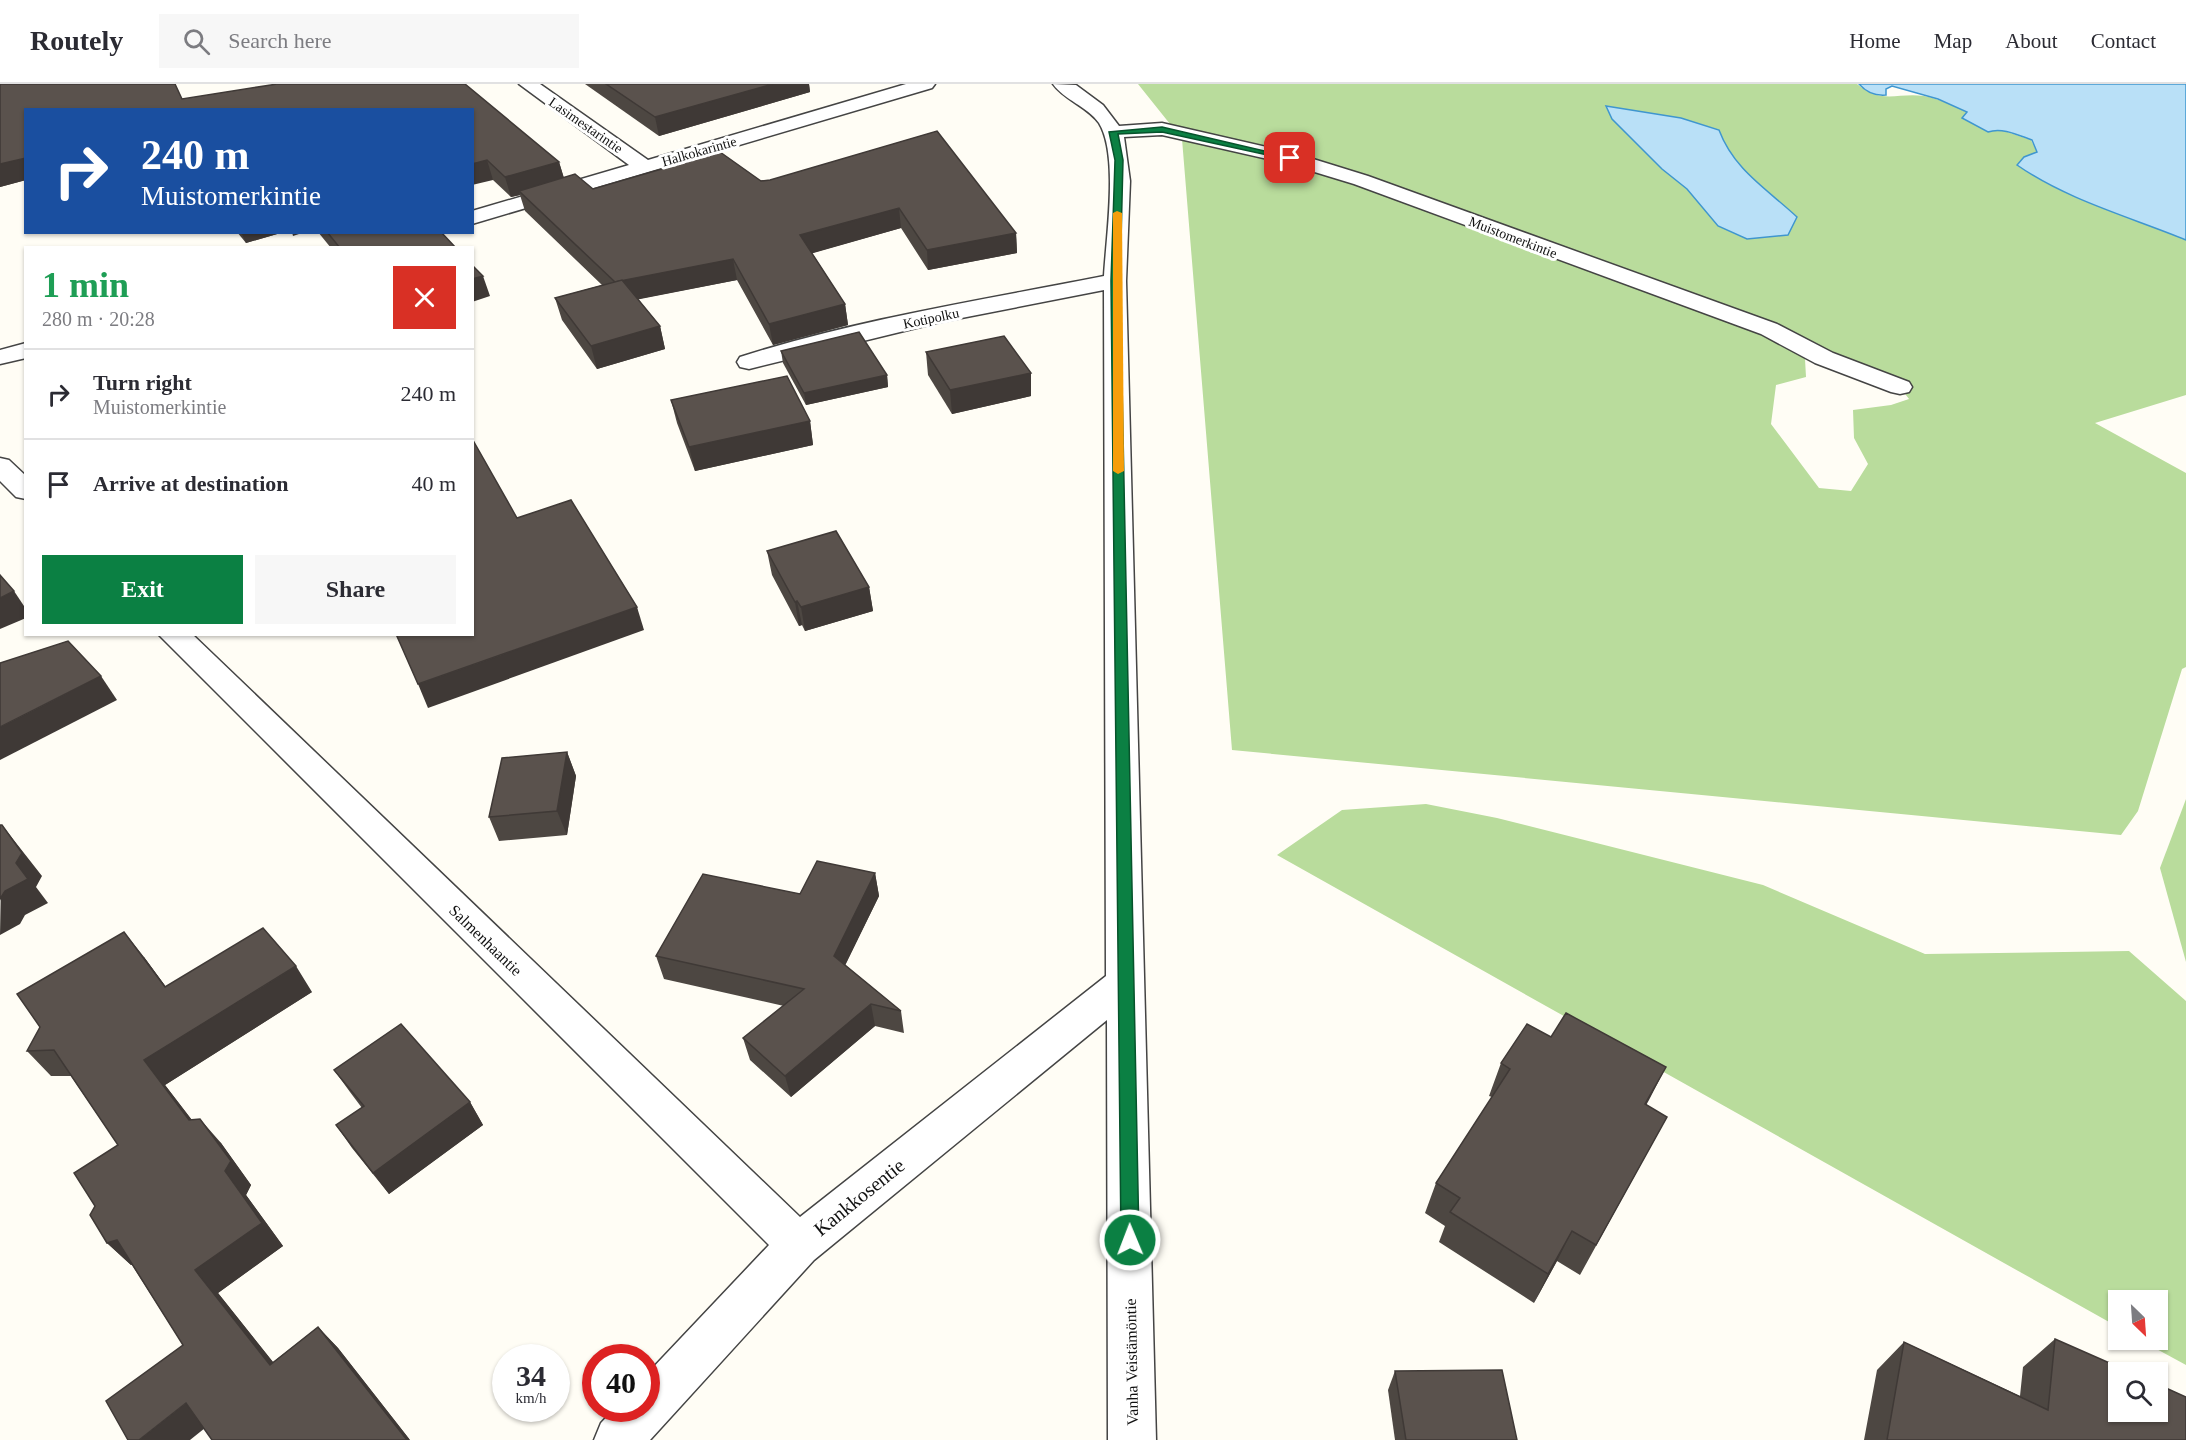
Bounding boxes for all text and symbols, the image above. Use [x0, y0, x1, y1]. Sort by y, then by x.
search box [159, 14, 579, 68]
text: Routely [30, 25, 123, 56]
icon: search [180, 25, 213, 58]
text: Search here [228, 28, 332, 53]
text: Home [1849, 29, 1901, 53]
text: Map [1934, 29, 1972, 53]
text: About [2005, 29, 2058, 53]
text: Contact [2091, 29, 2156, 53]
street label: Lasimestarintie [546, 95, 625, 156]
icon: right [42, 132, 120, 210]
text: 240 m [141, 132, 250, 178]
pin [1264, 132, 1315, 183]
street label: Halkokarintie [660, 134, 738, 169]
icon: arrive [1273, 141, 1306, 174]
text: Muistomerkintie [141, 181, 321, 211]
street label: Muistomerkintie [1467, 214, 1559, 261]
text: 1 min [42, 265, 129, 305]
button: close [393, 266, 456, 329]
street label: Kotipolku [902, 305, 960, 332]
text: 280 m · 20:28 [42, 308, 155, 330]
text: Turn right [93, 370, 192, 395]
icon: right [42, 378, 75, 411]
text: 240 m [400, 381, 456, 406]
text: Muistomerkintie [93, 396, 226, 418]
icon: arrive [42, 468, 75, 501]
text: Arrive at destination [93, 471, 289, 496]
text: 40 m [411, 471, 456, 496]
button: Exit [42, 555, 243, 624]
button: Share [255, 555, 456, 624]
street label: Salmenhaantie [446, 902, 525, 979]
street label: Kankkosentie [809, 1154, 909, 1240]
position arrow [1098, 1208, 1162, 1272]
north arrow [2108, 1290, 2168, 1350]
map controls [2108, 1290, 2168, 1422]
street label: Vanha Veistämöntie [1122, 1298, 1141, 1426]
speed limit sign: 40 [582, 1344, 660, 1422]
text: 34 [516, 1359, 546, 1392]
button: search [2108, 1362, 2168, 1422]
text: km/h [516, 1390, 546, 1406]

